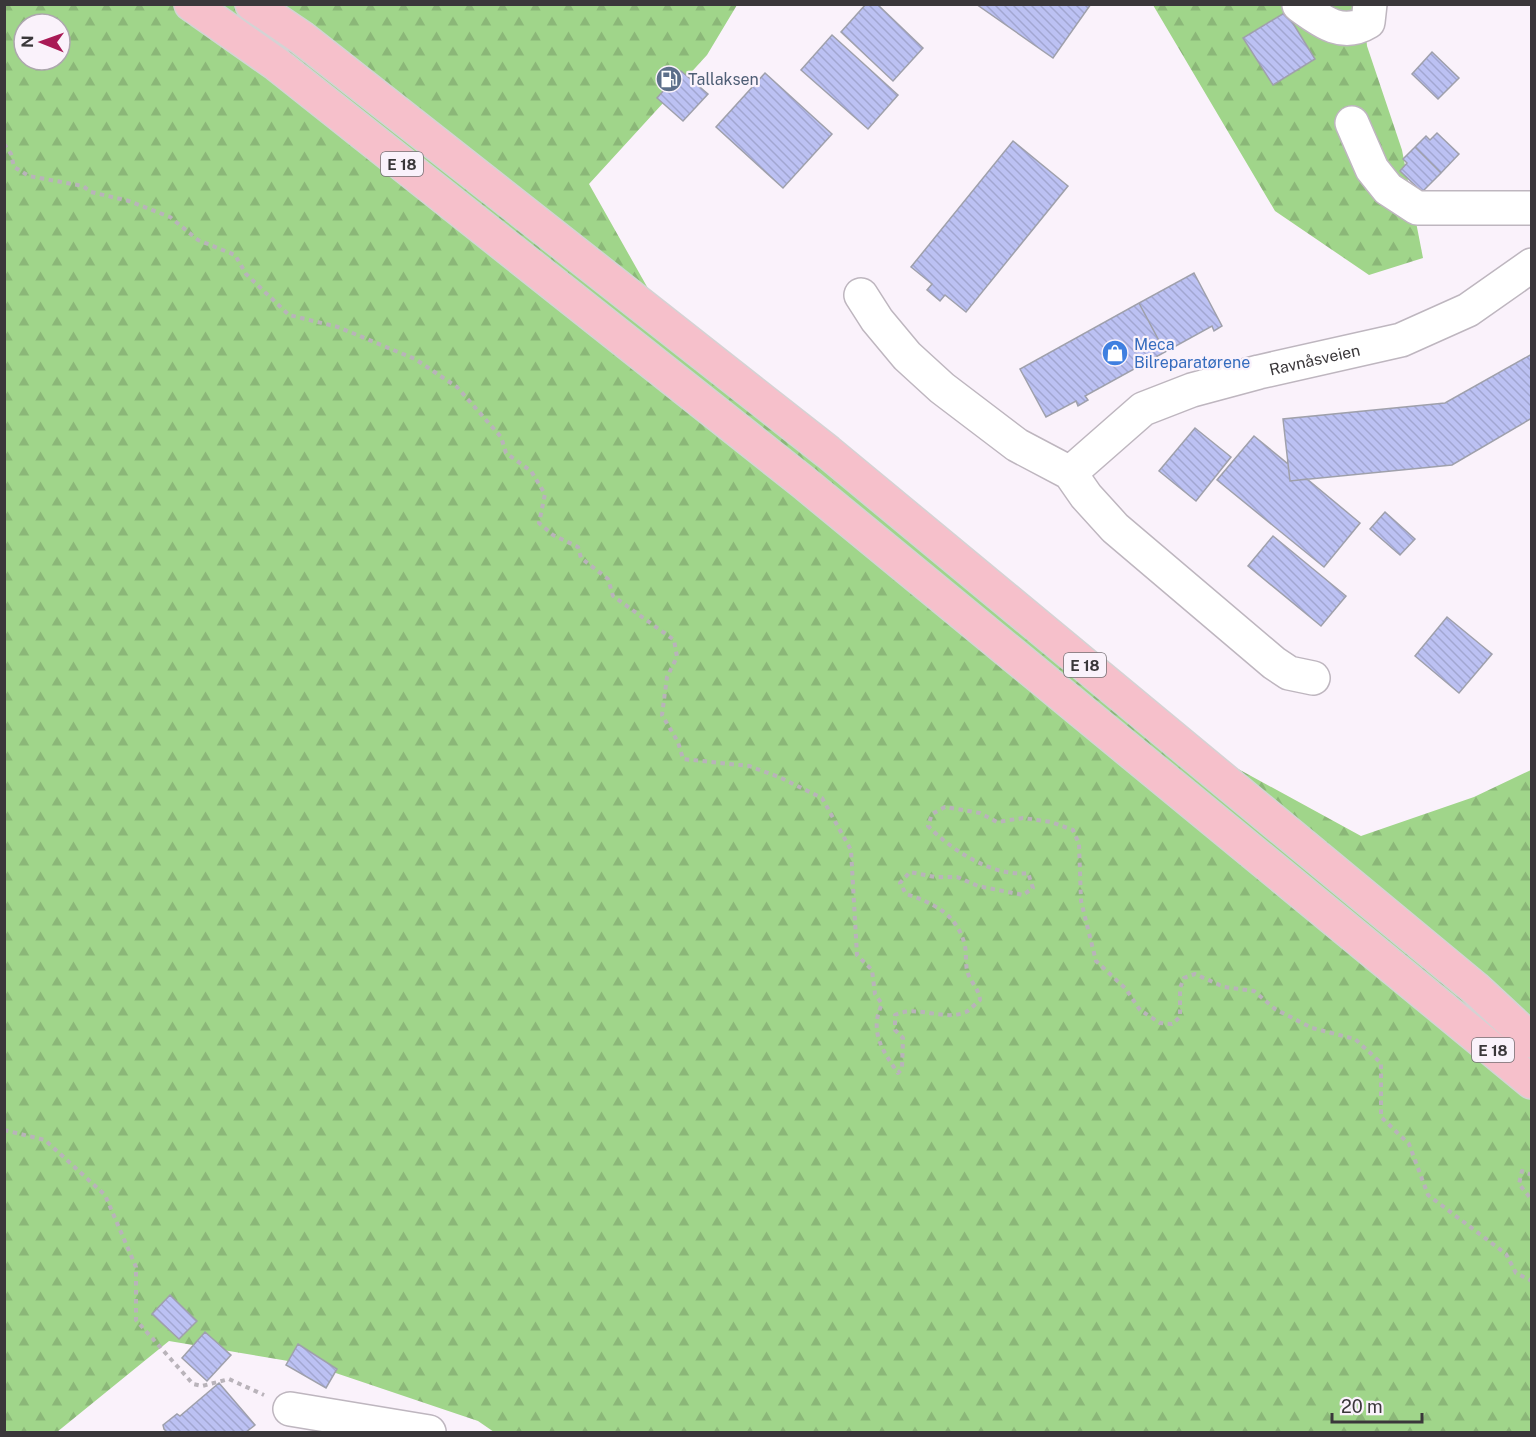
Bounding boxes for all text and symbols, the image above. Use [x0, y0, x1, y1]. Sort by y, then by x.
north arrow [12, 12, 72, 72]
text: N [18, 35, 37, 48]
fuel station icon: Tallaksen [654, 64, 684, 94]
place label: Tallaksen [688, 70, 759, 89]
road number: E 18 [381, 152, 423, 176]
place label: Meca Bilreparatørene [1134, 335, 1250, 372]
shop icon: Meca Bilreparatørene [1100, 338, 1130, 368]
street label: Ravnåsveien [1267, 340, 1362, 379]
road number: E 18 [1064, 653, 1106, 677]
road number: E 18 [1472, 1038, 1514, 1062]
scale bar [1332, 1386, 1422, 1424]
text: 20 m [1341, 1396, 1383, 1417]

